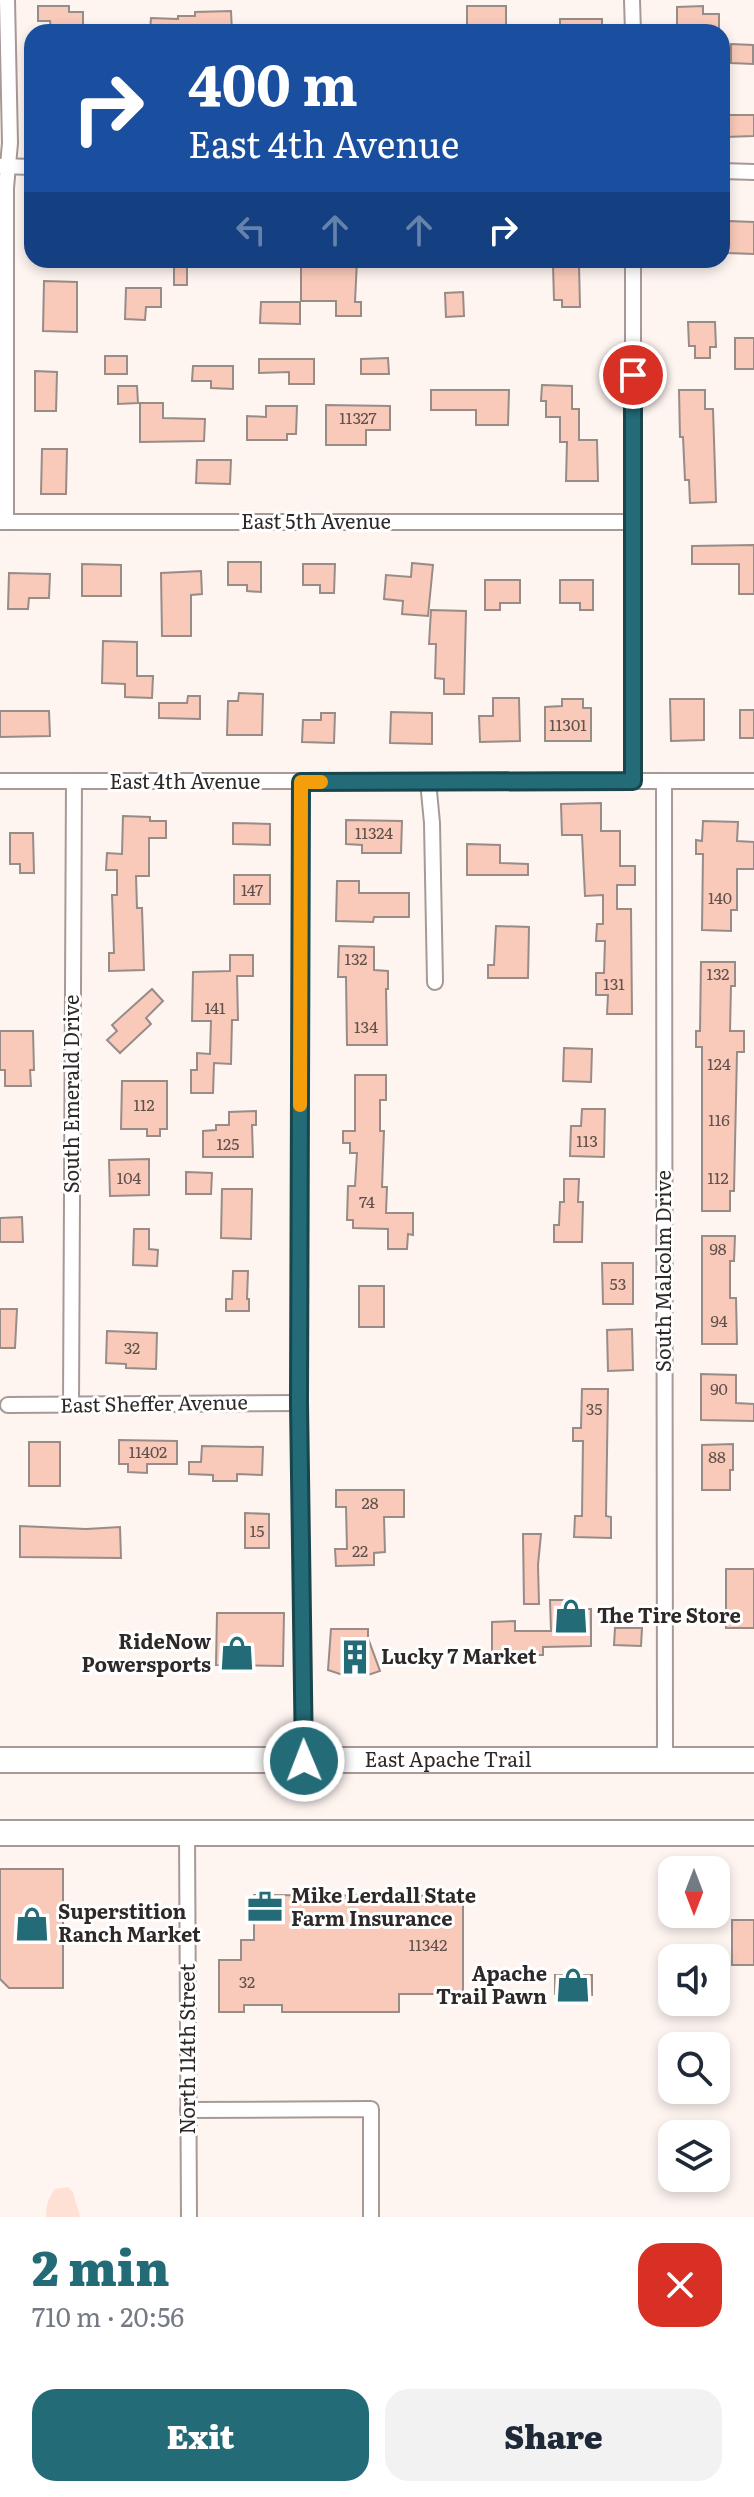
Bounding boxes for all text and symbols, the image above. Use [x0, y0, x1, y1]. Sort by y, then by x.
text: 400 m [188, 40, 358, 123]
icon: right [56, 56, 160, 160]
text: East 4th Avenue [188, 116, 459, 169]
icon: left [229, 208, 273, 252]
icon: ahead [313, 208, 357, 252]
icon: ahead [397, 208, 441, 252]
icon: right [481, 208, 525, 252]
pin [599, 341, 667, 409]
icon: arrive [611, 353, 655, 397]
house number: 11327 [339, 405, 377, 429]
street label: East 5th Avenue [241, 505, 391, 535]
house number: 11301 [549, 712, 587, 736]
street label: East 4th Avenue [110, 765, 260, 795]
house number: 11324 [355, 820, 393, 844]
house number: 147 [241, 877, 263, 901]
house number: 140 [708, 885, 732, 909]
house number: 132 [345, 946, 367, 970]
house number: 132 [707, 961, 729, 985]
house number: 131 [603, 971, 625, 995]
street label: South Emerald Drive [55, 995, 85, 1193]
house number: 141 [204, 995, 226, 1019]
house number: 134 [354, 1014, 378, 1038]
house number: 124 [707, 1051, 731, 1075]
house number: 112 [133, 1092, 155, 1116]
house number: 116 [708, 1107, 730, 1131]
house number: 113 [576, 1128, 598, 1152]
house number: 125 [217, 1131, 239, 1155]
house number: 104 [117, 1165, 141, 1189]
house number: 112 [707, 1165, 729, 1189]
street label: South Malcolm Drive [647, 1170, 677, 1372]
house number: 74 [359, 1189, 375, 1213]
house number: 98 [709, 1236, 727, 1260]
house number: 53 [610, 1271, 626, 1295]
house number: 94 [710, 1308, 728, 1332]
house number: 32 [124, 1335, 140, 1359]
house number: 90 [710, 1376, 728, 1400]
street label: East Sheffer Avenue [60, 1385, 248, 1419]
house number: 35 [586, 1396, 602, 1420]
house number: 11402 [129, 1439, 167, 1463]
house number: 88 [708, 1444, 726, 1468]
house number: 28 [362, 1490, 379, 1514]
house number: 15 [250, 1518, 264, 1542]
house number: 22 [352, 1538, 368, 1562]
shop icon: The Tire Store [552, 1597, 590, 1635]
place label: The Tire Store [597, 1599, 741, 1629]
place label: RideNow Powersports [82, 1625, 211, 1678]
shop icon: RideNow Powersports [218, 1634, 256, 1672]
building icon: Lucky 7 Market [336, 1638, 374, 1676]
place label: Lucky 7 Market [381, 1640, 537, 1670]
position arrow [262, 1719, 346, 1803]
street label: East Apache Trail [365, 1743, 532, 1773]
north arrow [658, 1856, 730, 1928]
map controls [658, 1856, 730, 2192]
place label: Mike Lerdall State Farm Insurance [291, 1879, 476, 1932]
office icon: Mike Lerdall State Farm Insurance [246, 1888, 284, 1926]
place label: Superstition Ranch Market [58, 1895, 201, 1948]
shop icon: Superstition Ranch Market [13, 1905, 51, 1943]
house number: 11342 [409, 1932, 447, 1956]
button: sound [658, 1944, 730, 2016]
place label: Apache Trail Pawn [436, 1957, 547, 2010]
street label: North 114th Street [171, 1963, 201, 2135]
shop icon: Apache Trail Pawn [554, 1966, 592, 2004]
house number: 32 [239, 1969, 255, 1993]
button: search [658, 2032, 730, 2104]
button: layers [658, 2120, 730, 2192]
text: 2 min [32, 2230, 170, 2301]
button: close [638, 2243, 722, 2327]
text: 710 m · 20:56 [32, 2296, 184, 2335]
button: Exit [32, 2389, 369, 2481]
button: Share [385, 2389, 722, 2481]

